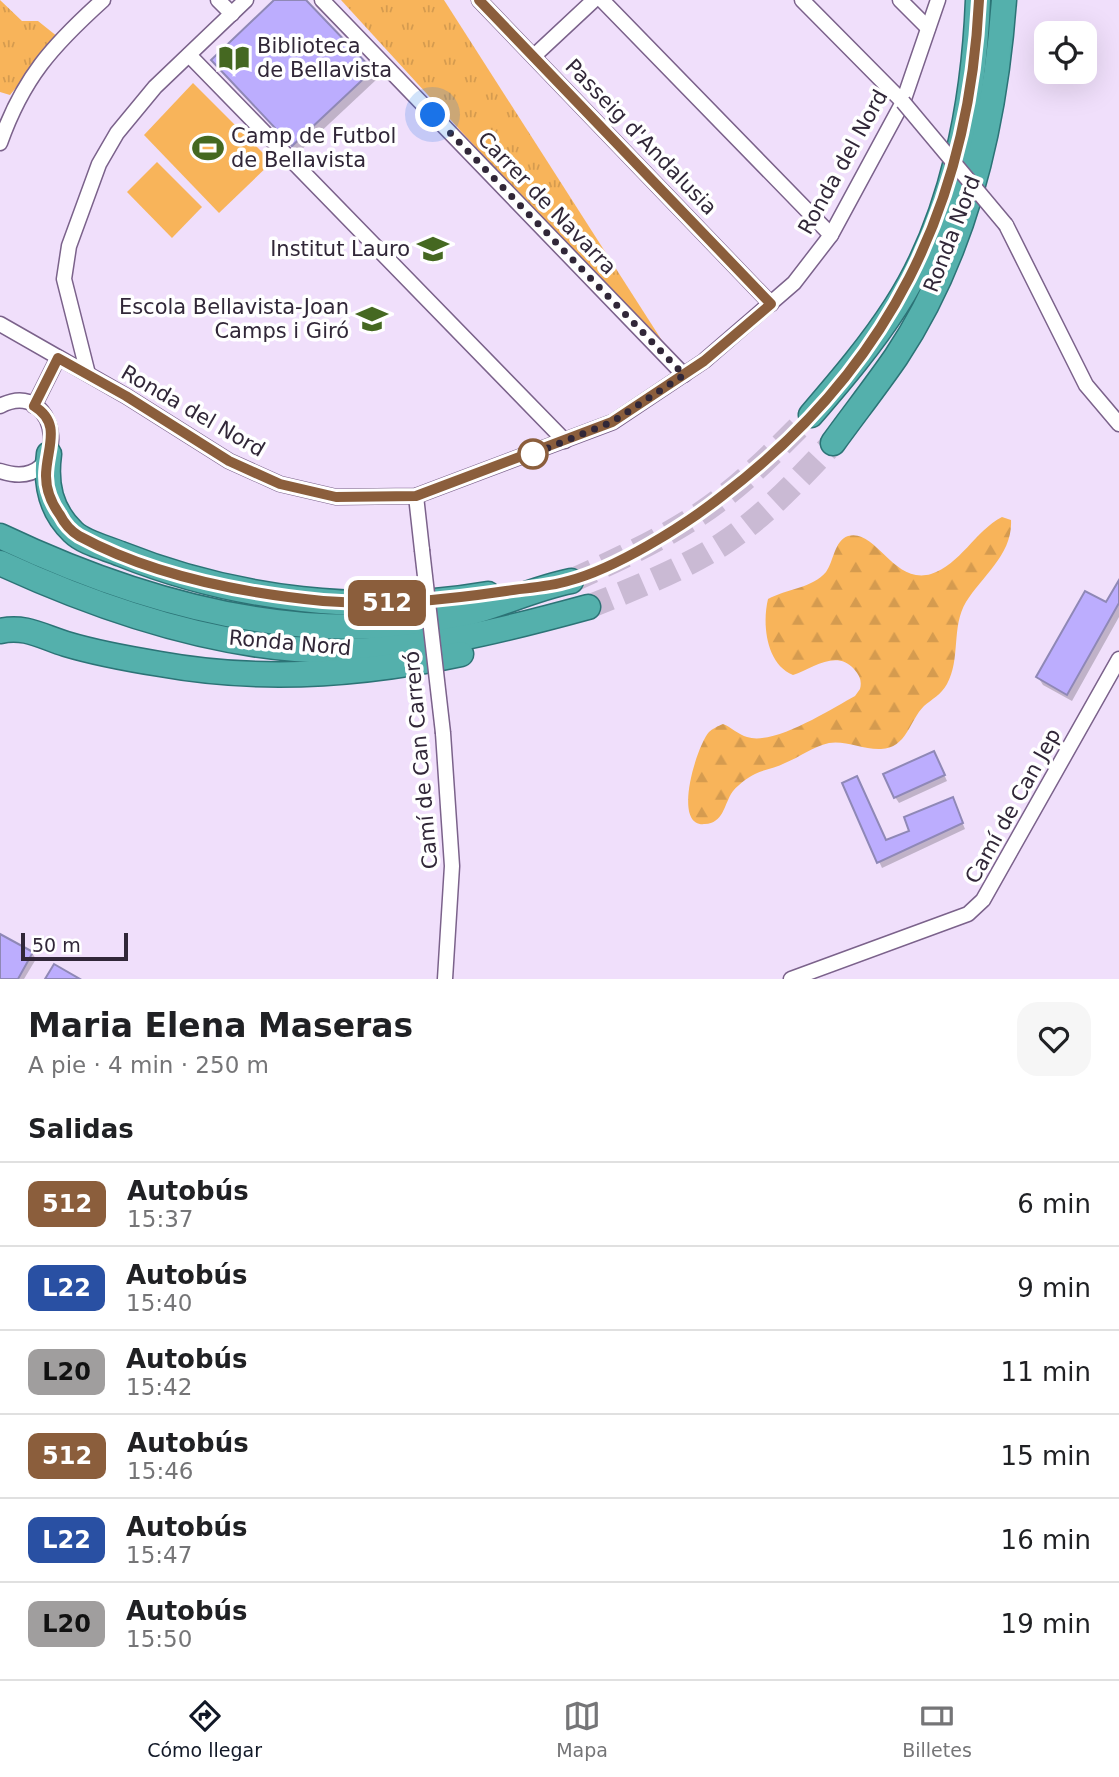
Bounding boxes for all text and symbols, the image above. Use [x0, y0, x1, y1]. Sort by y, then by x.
map controls [1034, 21, 1097, 84]
button: locate [1034, 21, 1097, 84]
place label: Biblioteca de Bellavista [257, 34, 392, 82]
library icon: Biblioteca de Bellavista [217, 41, 251, 75]
street label: Passeig d'Andalusia [560, 54, 722, 220]
street label: Ronda del Nord [793, 86, 893, 238]
your location [415, 97, 450, 132]
place label: Camp de Futbol de Bellavista [231, 124, 396, 172]
street label: Carrer de Navarra [473, 127, 621, 279]
sports icon: Camp de Futbol de Bellavista [191, 131, 225, 165]
street label: Ronda Nord [919, 172, 985, 296]
school or university icon: Institut Lauro [416, 232, 450, 266]
place label: Institut Lauro [270, 237, 410, 261]
place label: Escola Bellavista-Joan Camps i Giró [119, 295, 349, 343]
school or university icon: Escola Bellavista-Joan Camps i Giró [355, 302, 389, 336]
street label: Ronda del Nord [117, 360, 269, 462]
unlabelled marker [518, 439, 548, 469]
line badge: 512 [347, 580, 427, 626]
text: 512 [362, 589, 412, 617]
street label: Ronda Nord [228, 626, 352, 660]
street label: Camí de Can Carreró [400, 650, 442, 870]
street label: Camí de Can Jep [960, 724, 1066, 888]
scale bar [21, 930, 128, 962]
text: 50 m [32, 934, 81, 956]
button: heart [1017, 1002, 1091, 1076]
text: Maria Elena Maseras [28, 1006, 413, 1045]
text: A pie · 4 min · 250 m [28, 1052, 269, 1078]
text: Salidas [28, 1114, 134, 1144]
text: Autobús [127, 1176, 249, 1206]
text: 6 min [1017, 1189, 1091, 1219]
text: 512 [42, 1190, 92, 1218]
text: 15:37 [127, 1206, 193, 1232]
text: Autobús [126, 1260, 248, 1290]
text: 9 min [1017, 1273, 1091, 1303]
text: L22 [42, 1274, 91, 1302]
text: 15:40 [126, 1290, 192, 1316]
text: Autobús [126, 1344, 248, 1374]
text: 11 min [1001, 1357, 1091, 1387]
text: L20 [42, 1358, 91, 1386]
text: 15:42 [126, 1374, 192, 1400]
text: Autobús [127, 1428, 249, 1458]
text: 15 min [1001, 1441, 1091, 1471]
text: 512 [42, 1442, 92, 1470]
text: 15:46 [127, 1458, 193, 1484]
text: Autobús [126, 1512, 248, 1542]
text: 16 min [1001, 1525, 1091, 1555]
text: L22 [42, 1526, 91, 1554]
text: 15:47 [126, 1542, 192, 1568]
text: Autobús [126, 1596, 248, 1626]
text: 19 min [1001, 1609, 1091, 1639]
text: L20 [42, 1610, 91, 1638]
text: 15:50 [126, 1626, 192, 1652]
tab: Cómo llegar [147, 1697, 262, 1761]
tab: Mapa [556, 1697, 608, 1761]
tab: Billetes [902, 1697, 972, 1761]

